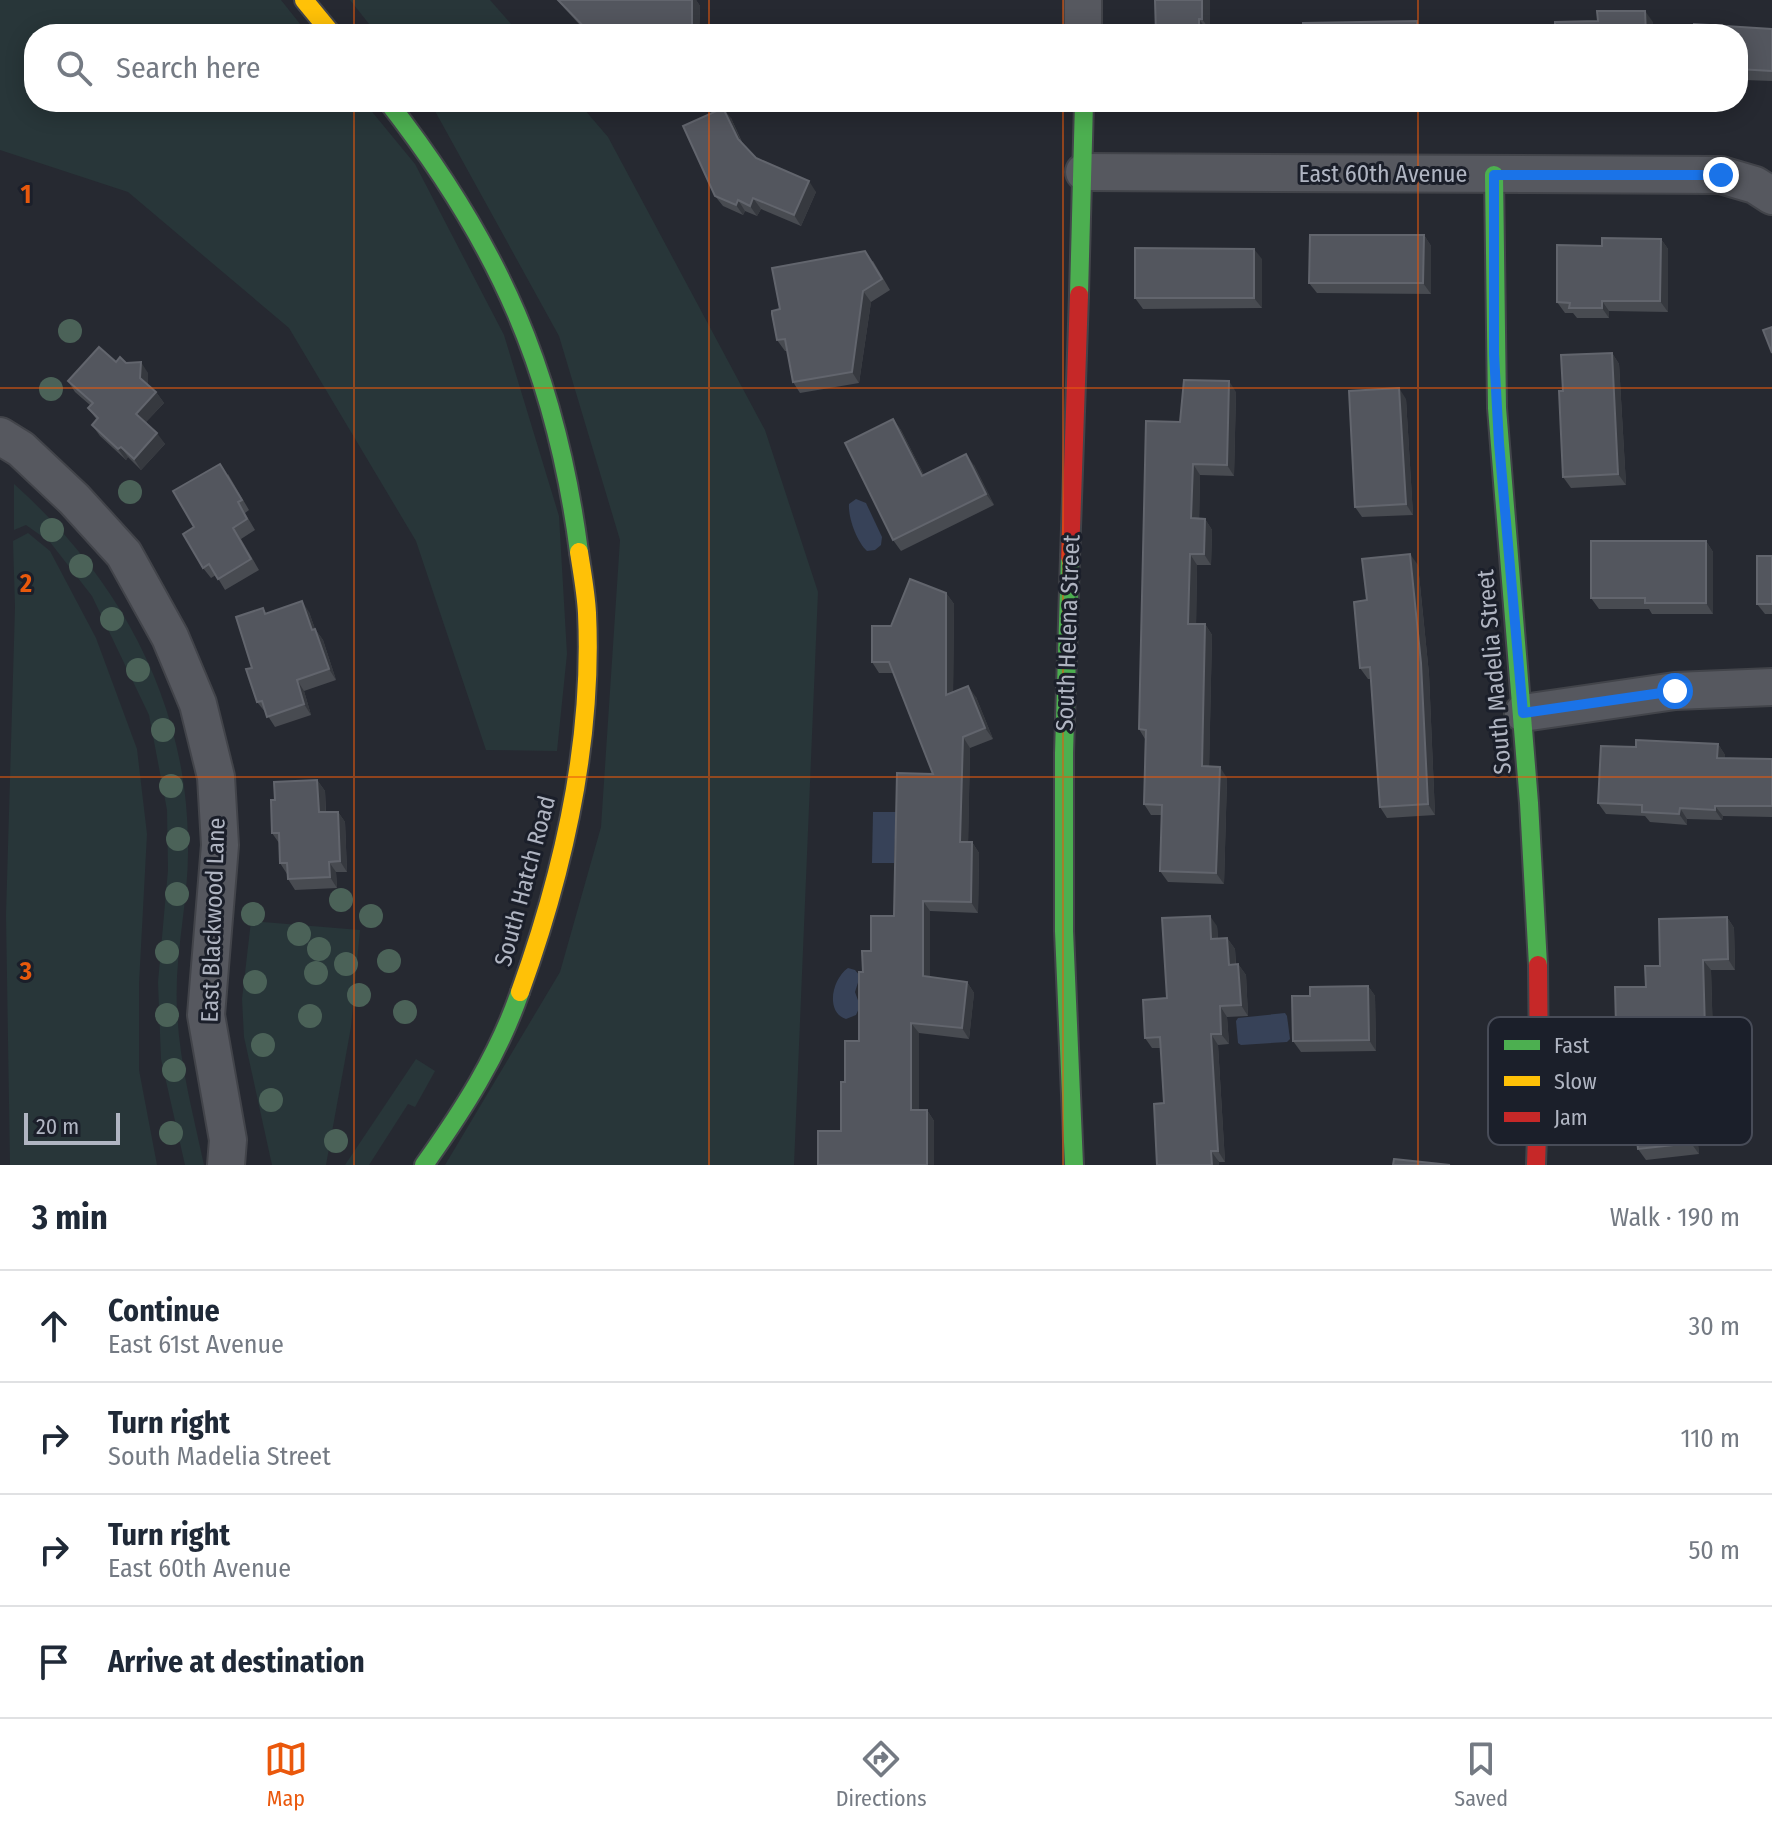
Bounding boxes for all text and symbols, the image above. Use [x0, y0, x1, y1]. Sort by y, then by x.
search box [24, 24, 1748, 112]
icon: search [52, 46, 96, 90]
text: Search here [116, 50, 261, 86]
route end [1703, 157, 1739, 193]
street label: East 60th Avenue [1299, 160, 1467, 188]
text: 1 [21, 179, 32, 210]
street label: South Helena Street [1051, 534, 1085, 732]
text: 2 [19, 568, 32, 599]
street label: South Madelia Street [1471, 568, 1517, 776]
route start [1657, 673, 1693, 709]
street label: South Hatch Road [489, 793, 561, 969]
street label: East Blackwood Lane [195, 817, 231, 1023]
text: 3 [19, 956, 32, 987]
legend [1488, 1017, 1752, 1145]
text: Fast [1554, 1032, 1590, 1059]
text: Slow [1554, 1068, 1597, 1095]
text: Jam [1554, 1104, 1588, 1131]
scale bar [24, 1109, 120, 1145]
text: 20 m [36, 1113, 79, 1140]
text: 3 min [32, 1197, 108, 1238]
text: Walk · 190 m [1610, 1202, 1740, 1233]
text: Continue [108, 1293, 220, 1329]
icon: ahead [32, 1304, 76, 1348]
text: 30 m [1689, 1311, 1740, 1342]
text: East 61st Avenue [108, 1329, 284, 1360]
text: Turn right [108, 1405, 230, 1441]
icon: right [32, 1416, 76, 1460]
text: 110 m [1680, 1423, 1740, 1454]
text: South Madelia Street [108, 1441, 331, 1472]
text: Turn right [108, 1517, 230, 1553]
icon: right [32, 1528, 76, 1572]
text: 50 m [1688, 1535, 1740, 1566]
text: East 60th Avenue [108, 1553, 291, 1584]
icon: arrive [32, 1640, 76, 1684]
text: Arrive at destination [108, 1644, 365, 1680]
tab: Map [264, 1737, 308, 1812]
tab: Directions [836, 1737, 927, 1812]
tab: Saved [1454, 1737, 1508, 1812]

